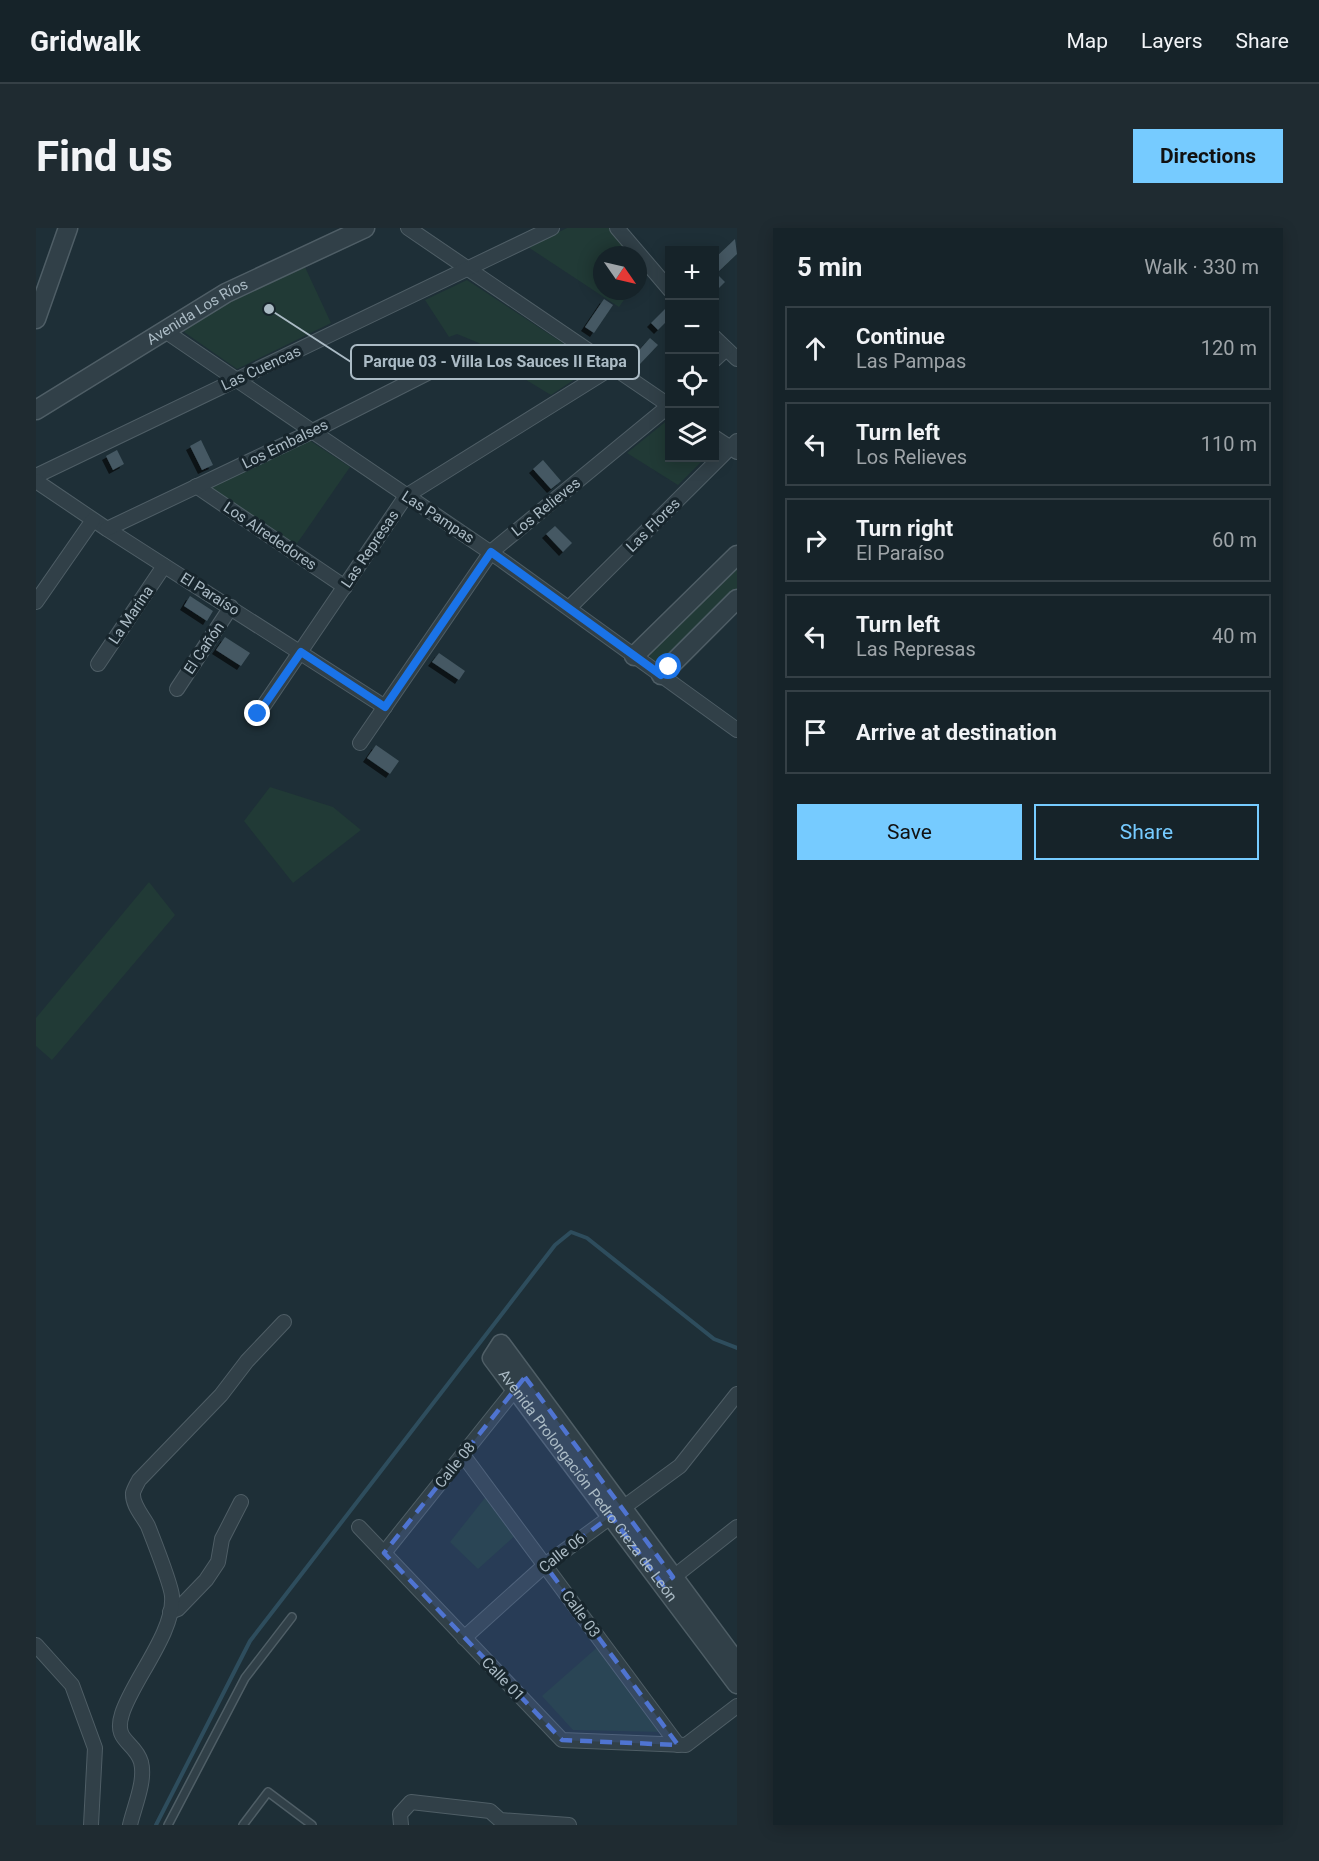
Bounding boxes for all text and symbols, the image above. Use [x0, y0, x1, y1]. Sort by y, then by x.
text: Gridwalk [30, 25, 140, 58]
text: Map [1066, 29, 1108, 53]
text: Layers [1141, 29, 1202, 53]
text: Share [1235, 29, 1289, 53]
button: Directions [1133, 129, 1283, 183]
text: Find us [36, 132, 173, 181]
north arrow [593, 246, 647, 300]
map controls [665, 246, 719, 462]
button: + [665, 246, 719, 300]
text: 5 min [797, 252, 862, 282]
text: Walk · 330 m [1144, 255, 1259, 279]
street label: Avenida Los Ríos [144, 275, 251, 349]
button: − [665, 300, 719, 354]
text: Continue [856, 324, 945, 349]
icon: ahead [799, 332, 832, 365]
text: 120 m [1201, 336, 1257, 360]
street label: Las Cuencas [218, 342, 304, 394]
callout: Parque 03 - Villa Los Sauces II Etapa [351, 345, 639, 379]
text: Las Pampas [856, 349, 966, 373]
text: Parque 03 - Villa Los Sauces II Etapa [363, 352, 627, 371]
button: locate [665, 354, 719, 408]
button: layers [665, 408, 719, 462]
street label: Los Embalses [239, 415, 331, 473]
text: Turn left [856, 420, 940, 445]
icon: left [799, 428, 832, 461]
text: 110 m [1201, 432, 1257, 456]
text: Los Relieves [856, 445, 967, 469]
street label: Los Relieves [508, 474, 584, 540]
street label: Las Pampas [398, 487, 478, 547]
street label: Las Flores [622, 494, 684, 556]
street label: Los Alrededores [220, 498, 320, 574]
street label: Las Represas [337, 507, 403, 591]
text: Turn right [856, 516, 953, 541]
icon: right [799, 524, 832, 557]
text: 60 m [1212, 528, 1257, 552]
text: El Paraíso [856, 541, 945, 565]
street label: El Paraíso [177, 569, 243, 619]
street label: La Marina [105, 582, 157, 648]
text: Turn left [856, 612, 940, 637]
street label: El Cañón [180, 619, 228, 677]
icon: left [799, 620, 832, 653]
text: 40 m [1212, 624, 1257, 648]
text: Las Represas [856, 637, 976, 661]
route start [655, 653, 681, 679]
route end [244, 700, 270, 726]
icon: arrive [799, 716, 832, 749]
text: Arrive at destination [856, 720, 1057, 745]
button: Save [797, 804, 1022, 860]
button: Share [1034, 804, 1259, 860]
street label: Avenida Prolongación Pedro Cieza de León [495, 1366, 681, 1605]
street label: Calle 08 [431, 1438, 479, 1492]
street label: Calle 06 [535, 1529, 589, 1577]
street label: Calle 03 [558, 1587, 604, 1641]
street label: Calle 01 [478, 1653, 528, 1705]

